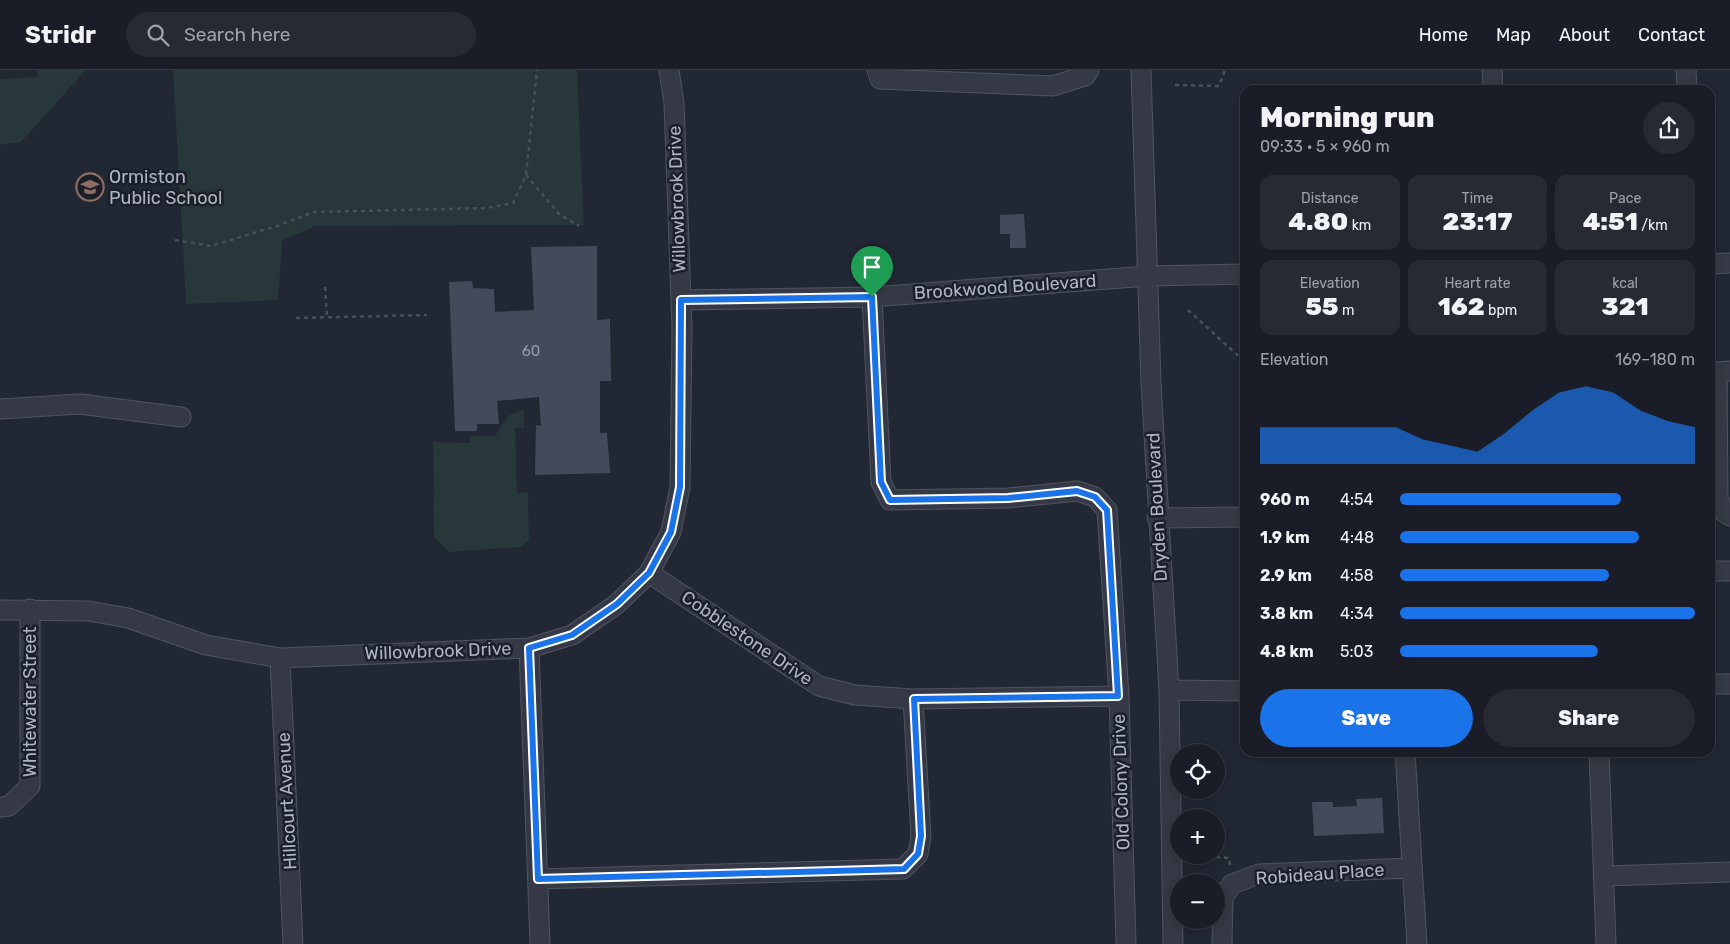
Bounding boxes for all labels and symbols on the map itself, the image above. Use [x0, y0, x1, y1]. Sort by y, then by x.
street label: Willowbrook Drive [663, 125, 691, 273]
place label: Ormiston Public School [109, 166, 222, 209]
school or university icon: Ormiston Public School [75, 172, 105, 202]
pin [851, 246, 893, 297]
street label: Brookwood Boulevard [913, 270, 1097, 304]
house number: 60 [522, 342, 540, 360]
street label: Dryden Boulevard [1142, 432, 1172, 582]
street label: Cobblestone Drive [677, 586, 817, 690]
street label: Whitewater Street [19, 627, 41, 777]
street label: Willowbrook Drive [364, 637, 512, 665]
street label: Old Colony Drive [1108, 713, 1134, 851]
street label: Hillcourt Avenue [272, 732, 302, 870]
street label: Robideau Place [1255, 859, 1385, 889]

